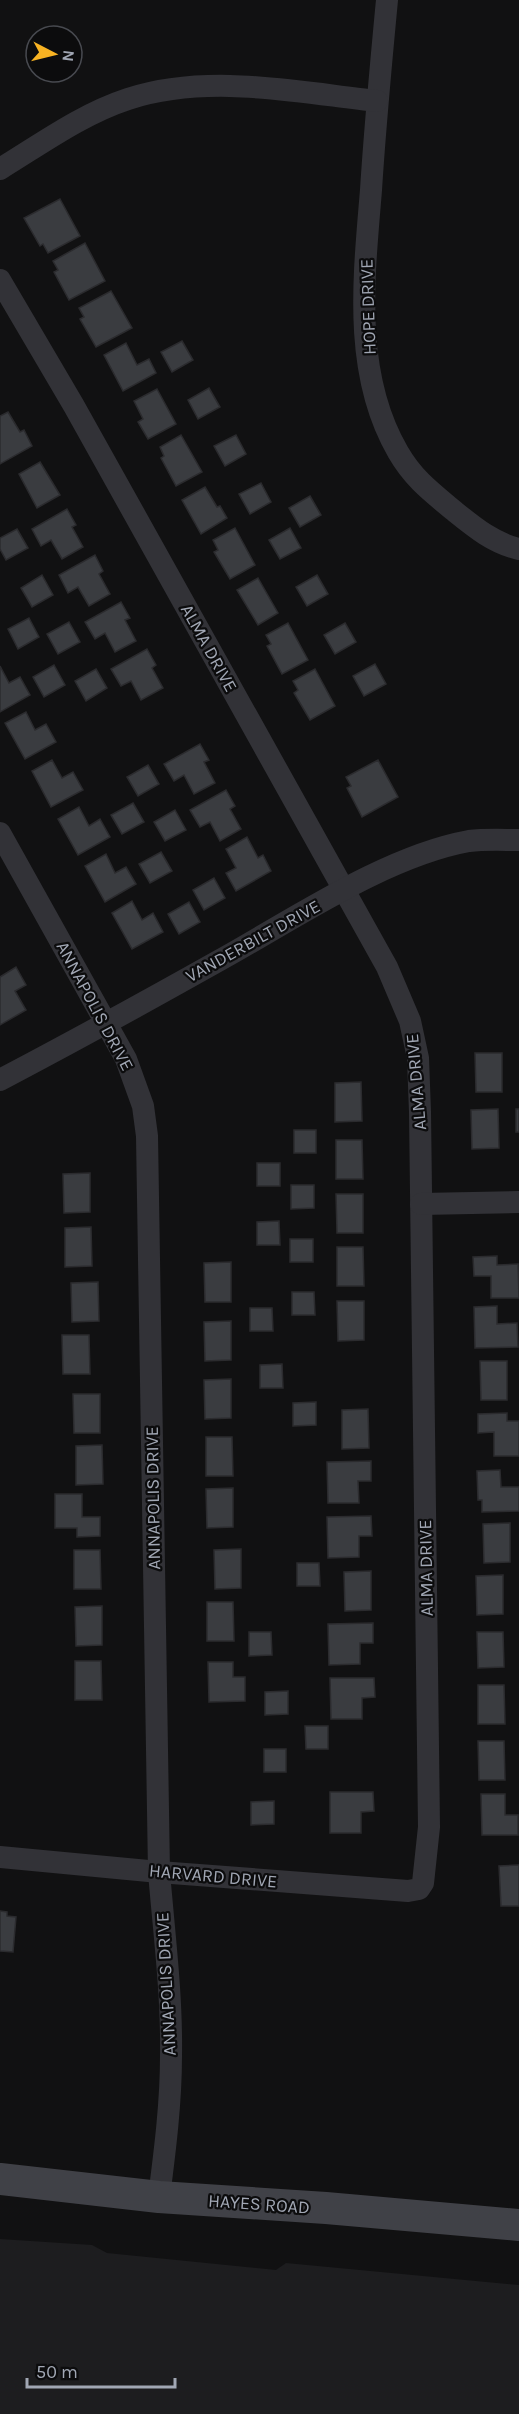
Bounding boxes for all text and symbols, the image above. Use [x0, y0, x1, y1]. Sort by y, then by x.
north arrow [24, 24, 84, 84]
text: N [58, 49, 79, 63]
street label: HOPE DRIVE [355, 259, 381, 355]
street label: ALMA DRIVE [176, 600, 242, 696]
street label: VANDERBILT DRIVE [182, 895, 324, 987]
street label: ANNAPOLIS DRIVE [52, 937, 138, 1075]
street label: ALMA DRIVE [401, 1033, 431, 1131]
street label: ANNAPOLIS DRIVE [141, 1426, 165, 1570]
street label: ALMA DRIVE [414, 1519, 438, 1617]
street label: HARVARD DRIVE [148, 1859, 278, 1893]
street label: ANNAPOLIS DRIVE [151, 1912, 181, 2056]
street label: HAYES ROAD [207, 2189, 311, 2219]
scale bar [27, 2351, 176, 2389]
text: 50 m [36, 2361, 78, 2383]

